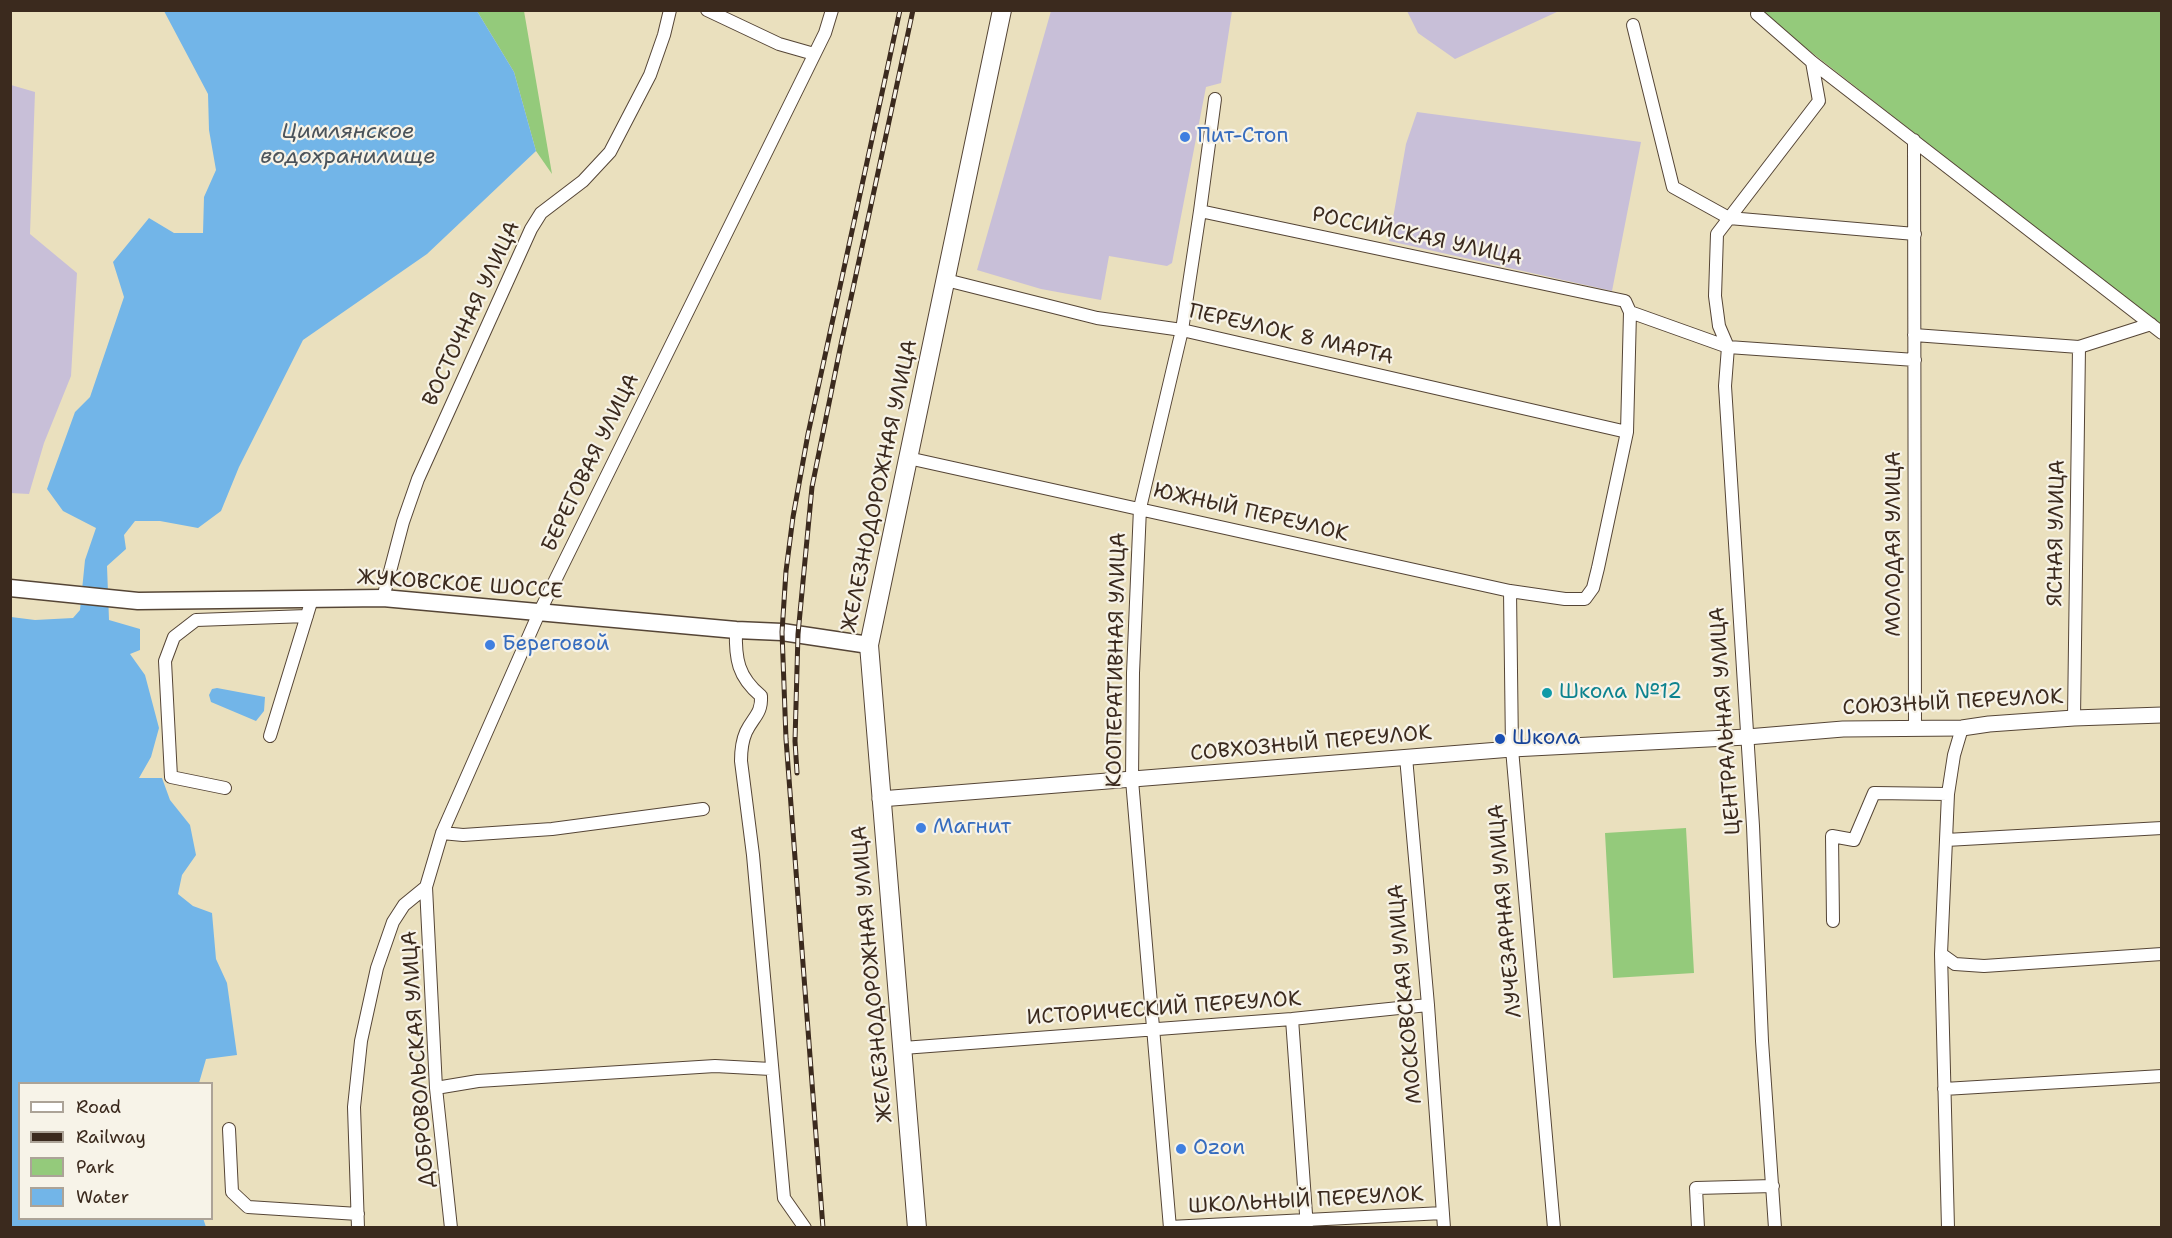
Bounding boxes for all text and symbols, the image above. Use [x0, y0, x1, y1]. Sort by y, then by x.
water label: Цимлянское водохранилище [260, 119, 436, 170]
place label: Пит-Стоп [1197, 124, 1288, 150]
marker: Пит-Стоп [1178, 130, 1192, 144]
street label: РОССИЙСКАЯ УЛИЦА [1310, 202, 1524, 272]
street label: ВОСТОЧНАЯ УЛИЦА [418, 218, 526, 410]
street label: ПЕРЕУЛОК 8 МАРТА [1186, 299, 1396, 371]
street label: ЖЕЛЕЗНОДОРОЖНАЯ УЛИЦА [837, 338, 923, 634]
street label: БЕРЕГОВАЯ УЛИЦА [537, 370, 645, 556]
street label: МОЛОДАЯ УЛИЦА [1882, 451, 1908, 637]
street label: ЯСНАЯ УЛИЦА [2043, 459, 2071, 607]
street label: ЮЖНЫЙ ПЕРЕУЛОК [1151, 478, 1351, 548]
street label: КООПЕРАТИВНАЯ УЛИЦА [1102, 532, 1132, 788]
street label: ЖУКОВСКОЕ ШОССЕ [356, 565, 564, 605]
street label: ЦЕНТРАЛЬНАЯ УЛИЦА [1705, 606, 1747, 836]
place label: Береговой [502, 632, 610, 658]
marker: Береговой [483, 638, 497, 652]
place label: Школа №12 [1559, 680, 1682, 706]
street label: СОЮЗНЫЙ ПЕРЕУЛОК [1842, 685, 2064, 721]
marker: Школа №12 [1540, 686, 1554, 700]
street label: СОВХОЗНЫЙ ПЕРЕУЛОК [1189, 721, 1433, 767]
place label: Школа [1512, 726, 1580, 752]
marker: Школа [1493, 732, 1507, 746]
street label: ЛУЧЕЗАРНАЯ УЛИЦА [1484, 803, 1528, 1019]
place label: Магнит [933, 815, 1011, 841]
marker: Магнит [914, 821, 928, 835]
street label: ЖЕЛЕЗНОДОРОЖНАЯ УЛИЦА [847, 824, 899, 1124]
street label: МОСКОВСКАЯ УЛИЦА [1384, 883, 1428, 1105]
street label: ДОБРОВОЛЬСКАЯ УЛИЦА [397, 930, 441, 1188]
street label: ИСТОРИЧЕСКИЙ ПЕРЕУЛОК [1026, 987, 1302, 1031]
legend [18, 1082, 213, 1220]
text: Road [76, 1095, 121, 1119]
text: Railway [76, 1125, 146, 1149]
place label: Ozon [1193, 1136, 1245, 1162]
marker: Ozon [1174, 1142, 1188, 1156]
text: Park [76, 1155, 115, 1179]
street label: ШКОЛЬНЫЙ ПЕРЕУЛОК [1188, 1182, 1424, 1220]
text: Water [76, 1185, 129, 1209]

